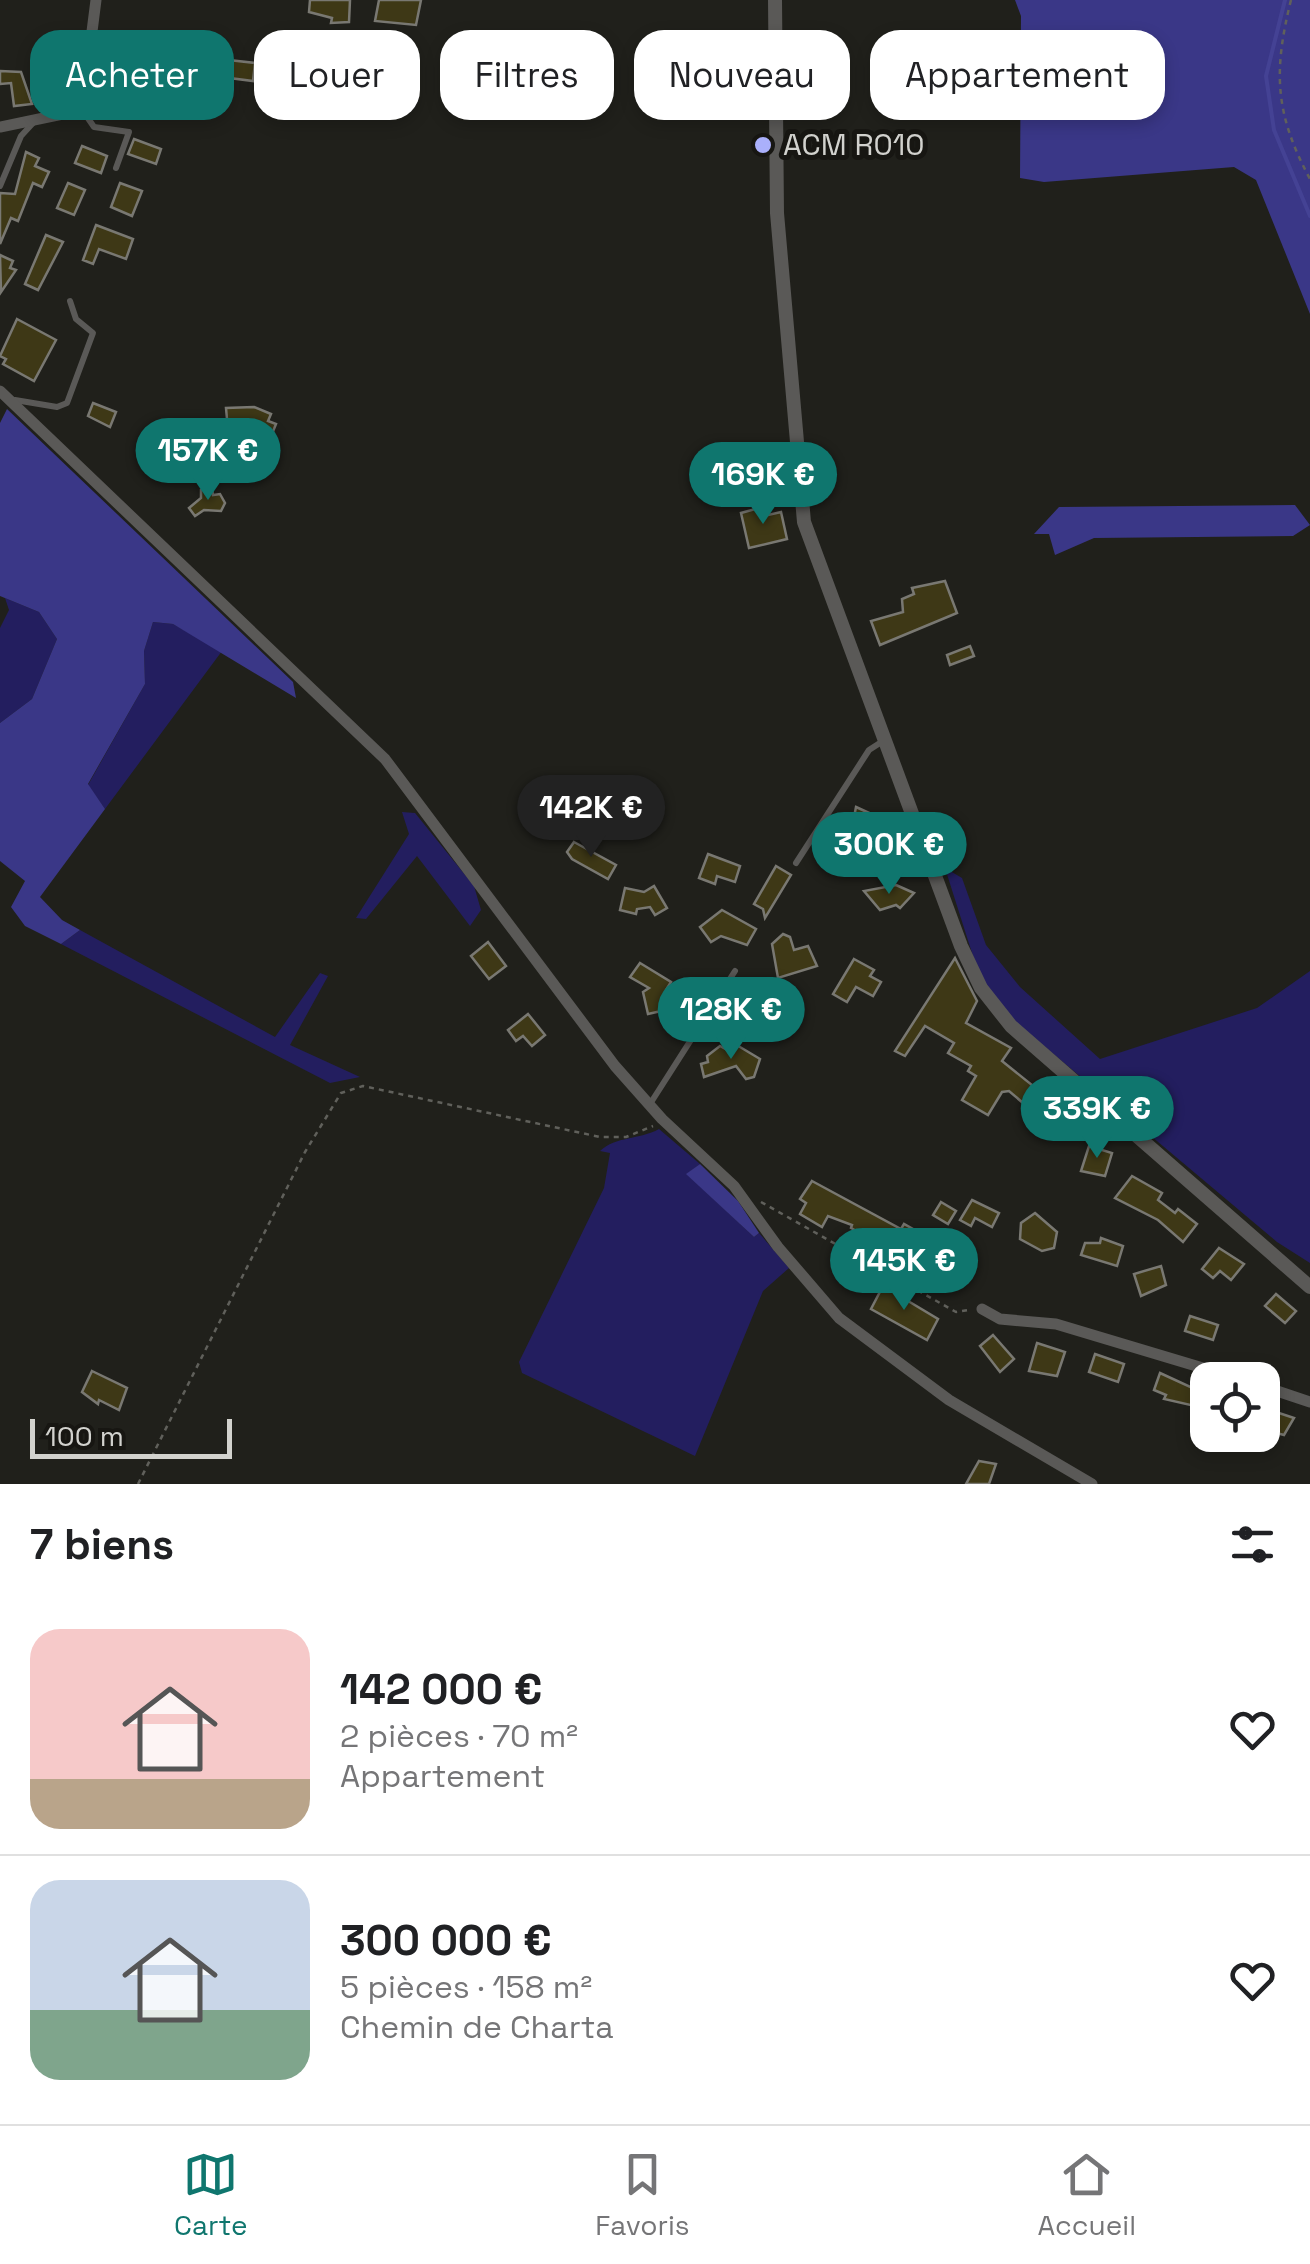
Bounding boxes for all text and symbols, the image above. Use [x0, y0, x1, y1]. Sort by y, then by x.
chip: Acheter [30, 30, 234, 120]
chip: Louer [254, 30, 420, 120]
chip: Filtres [440, 30, 614, 120]
chip: Nouveau [634, 30, 850, 120]
chip: Appartement [870, 30, 1165, 120]
place label: ACM R010 [783, 125, 924, 164]
marker: ACM R010 [752, 134, 774, 156]
pin: 157K € [127, 418, 289, 503]
text: 157K € [158, 430, 258, 470]
pin: 169K € [682, 442, 844, 527]
text: 169K € [711, 454, 815, 494]
pin: 142K € [510, 775, 672, 860]
text: 142K € [539, 787, 643, 827]
pin: 300K € [808, 812, 970, 897]
text: 300K € [834, 824, 944, 864]
pin: 128K € [650, 977, 812, 1062]
text: 128K € [680, 989, 782, 1029]
pin: 339K € [1016, 1076, 1178, 1161]
text: 339K € [1043, 1088, 1151, 1128]
pin: 145K € [823, 1228, 985, 1313]
text: 145K € [852, 1240, 956, 1280]
map controls [1190, 1362, 1280, 1452]
button: locate [1190, 1362, 1280, 1452]
scale bar [30, 1414, 232, 1458]
text: 100 m [45, 1418, 124, 1454]
icon: filters [1225, 1517, 1280, 1572]
text: 7 biens [30, 1518, 174, 1571]
text: 142 000 € [340, 1663, 542, 1716]
icon: home [110, 1669, 230, 1789]
icon: heart [1225, 1702, 1280, 1757]
text: 2 pièces · 70 m² [340, 1716, 578, 1756]
text: Appartement [340, 1756, 545, 1796]
text: 300 000 € [340, 1914, 551, 1967]
icon: home [110, 1920, 230, 2040]
icon: heart [1225, 1953, 1280, 2008]
text: 5 pièces · 158 m² [340, 1967, 592, 2007]
text: Chemin de Charta [340, 2007, 614, 2047]
tab: Carte [174, 2147, 248, 2243]
tab: Favoris [595, 2147, 690, 2243]
tab: Accueil [1037, 2147, 1136, 2243]

